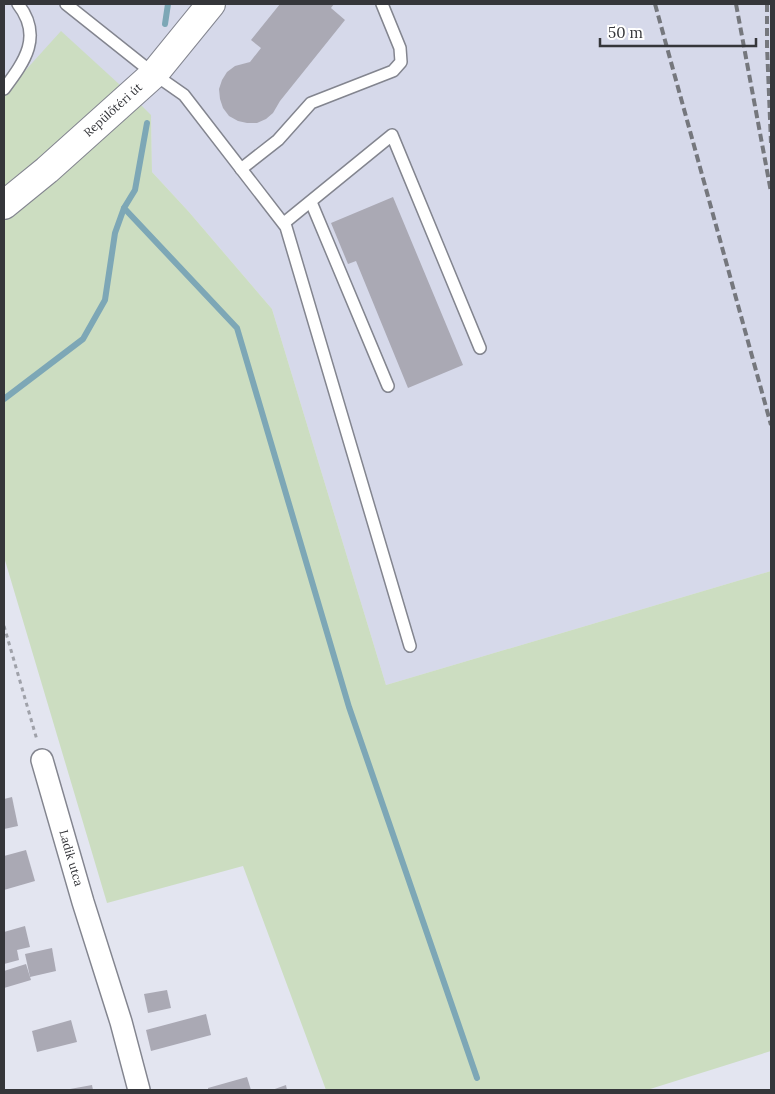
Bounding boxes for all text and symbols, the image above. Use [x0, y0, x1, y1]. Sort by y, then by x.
scale bar [600, 15, 756, 47]
text: 50 m [608, 23, 643, 42]
street label: Repülőtéri út [80, 79, 145, 140]
street label: Ladik utca [56, 828, 87, 888]

